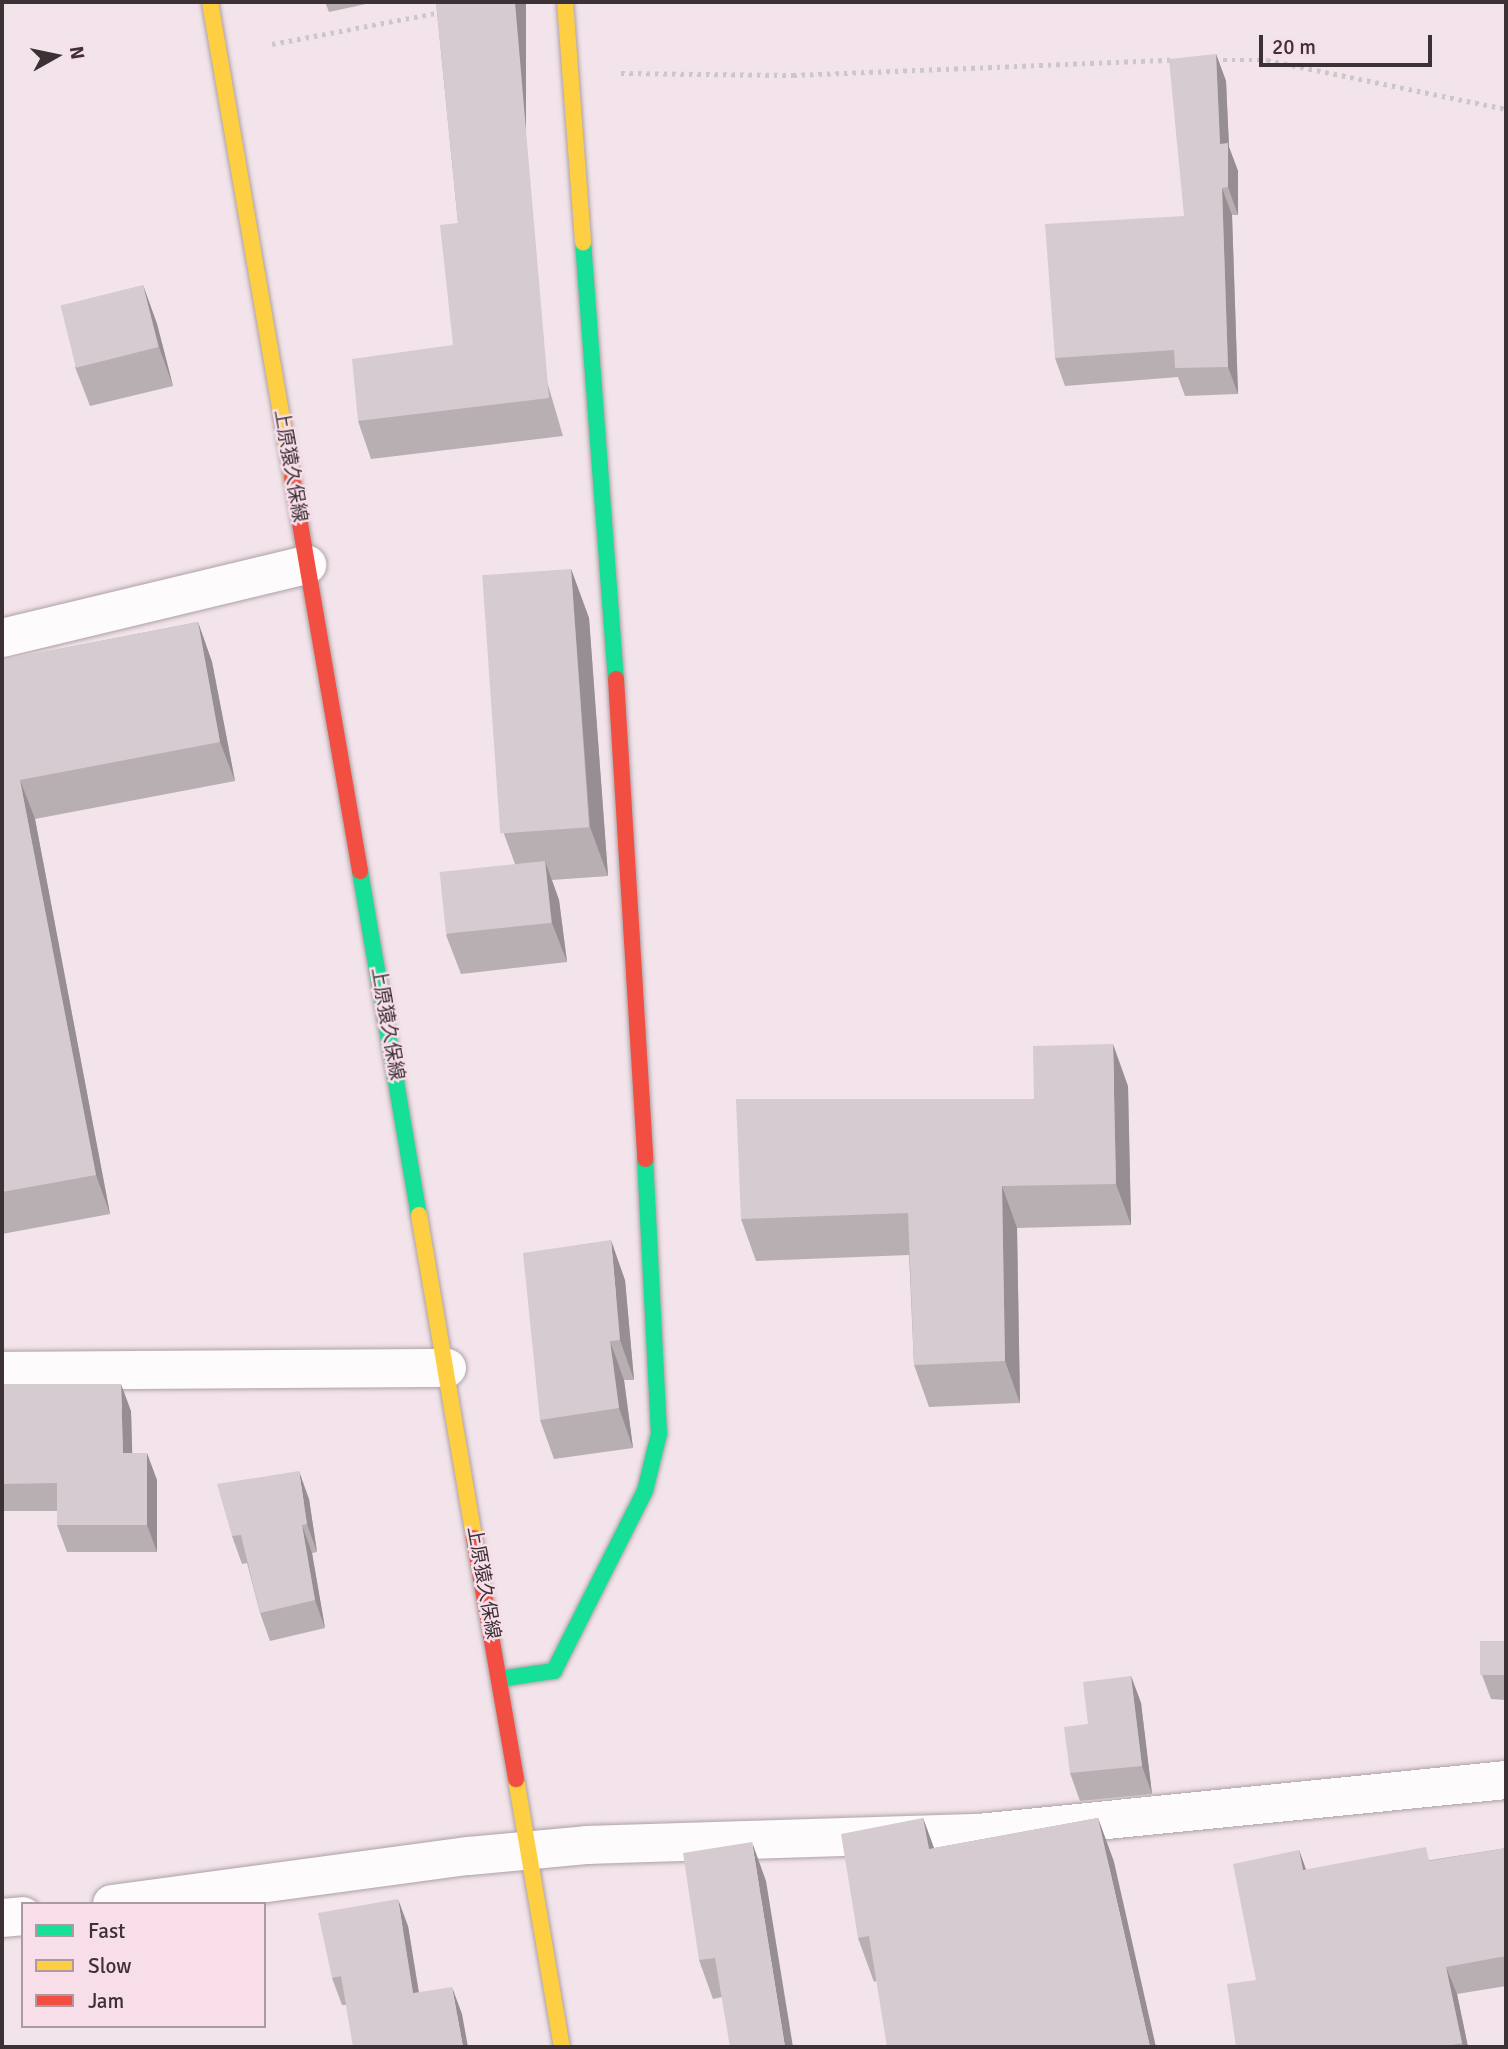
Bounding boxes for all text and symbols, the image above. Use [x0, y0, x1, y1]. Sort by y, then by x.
north arrow [21, 21, 91, 91]
scale bar [1263, 21, 1436, 65]
text: 20 m [1272, 34, 1316, 60]
text: N [64, 44, 90, 61]
street label: 上原猿久保線 [269, 408, 311, 524]
street label: 上原猿久保線 [366, 966, 408, 1082]
street label: 上原猿久保線 [462, 1525, 504, 1641]
legend [21, 1902, 266, 2028]
text: Fast [88, 1918, 125, 1944]
text: Slow [88, 1953, 132, 1979]
text: Jam [88, 1988, 124, 2014]

